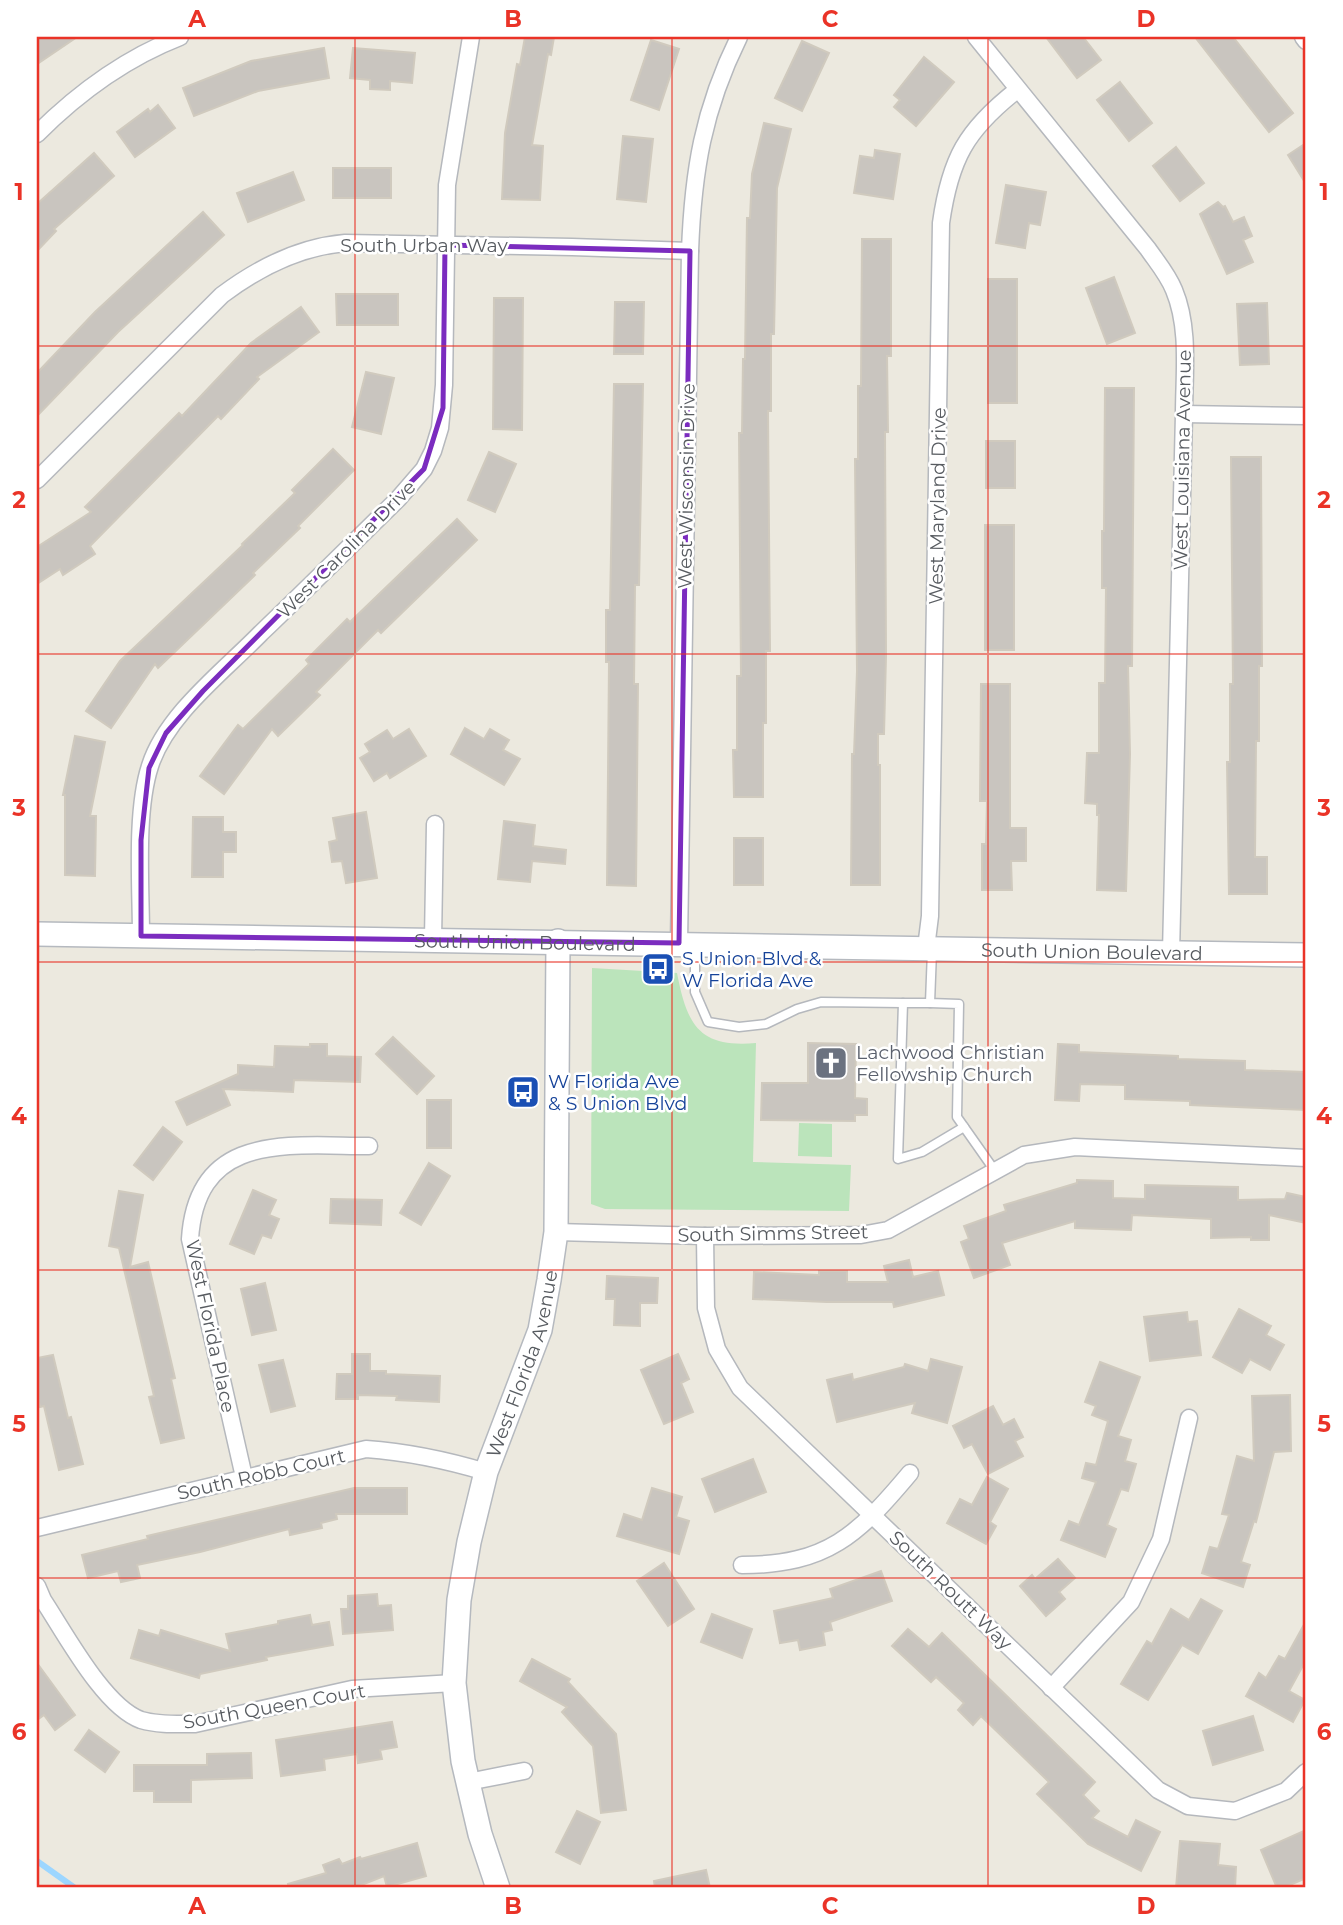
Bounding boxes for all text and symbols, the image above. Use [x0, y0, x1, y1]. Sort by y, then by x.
text: A [187, 5, 206, 33]
text: B [504, 5, 522, 33]
text: C [822, 5, 839, 33]
text: D [1137, 5, 1156, 33]
text: 1 [14, 178, 24, 206]
text: 1 [1319, 178, 1329, 206]
street label: South Urban Way [340, 234, 508, 257]
street label: West Louisiana Avenue [1169, 349, 1196, 571]
street label: West Wisconsin Drive [673, 383, 700, 589]
street label: West Maryland Drive [924, 407, 951, 605]
street label: West Carolina Drive [272, 475, 420, 623]
text: 2 [12, 486, 26, 514]
text: 2 [1317, 486, 1331, 514]
text: 3 [11, 794, 26, 822]
text: 3 [1316, 794, 1331, 822]
street label: South Union Boulevard [414, 929, 636, 956]
street label: South Union Boulevard [981, 939, 1203, 965]
place label: S Union Blvd & W Florida Ave [682, 947, 822, 992]
bus stop icon: S Union Blvd & W Florida Ave [639, 950, 677, 988]
place label: Lachwood Christian Fellowship Church [856, 1041, 1045, 1086]
church icon: Lachwood Christian Fellowship Church [812, 1044, 850, 1082]
place label: W Florida Ave & S Union Blvd [548, 1070, 687, 1115]
bus stop icon: W Florida Ave & S Union Blvd [504, 1073, 542, 1111]
text: 4 [11, 1102, 27, 1130]
text: 4 [1316, 1102, 1332, 1130]
street label: South Simms Street [677, 1220, 869, 1247]
street label: West Florida Place [181, 1238, 240, 1415]
street label: West Florida Avenue [482, 1269, 562, 1461]
text: 5 [12, 1410, 26, 1438]
text: 5 [1317, 1410, 1331, 1438]
street label: South Robb Court [175, 1444, 348, 1505]
street label: South Routt Way [885, 1526, 1017, 1655]
street label: South Queen Court [181, 1679, 367, 1734]
text: 6 [12, 1718, 27, 1746]
text: 6 [1317, 1718, 1332, 1746]
text: A [187, 1892, 206, 1920]
text: B [504, 1892, 522, 1920]
text: C [822, 1892, 839, 1920]
text: D [1137, 1892, 1156, 1920]

